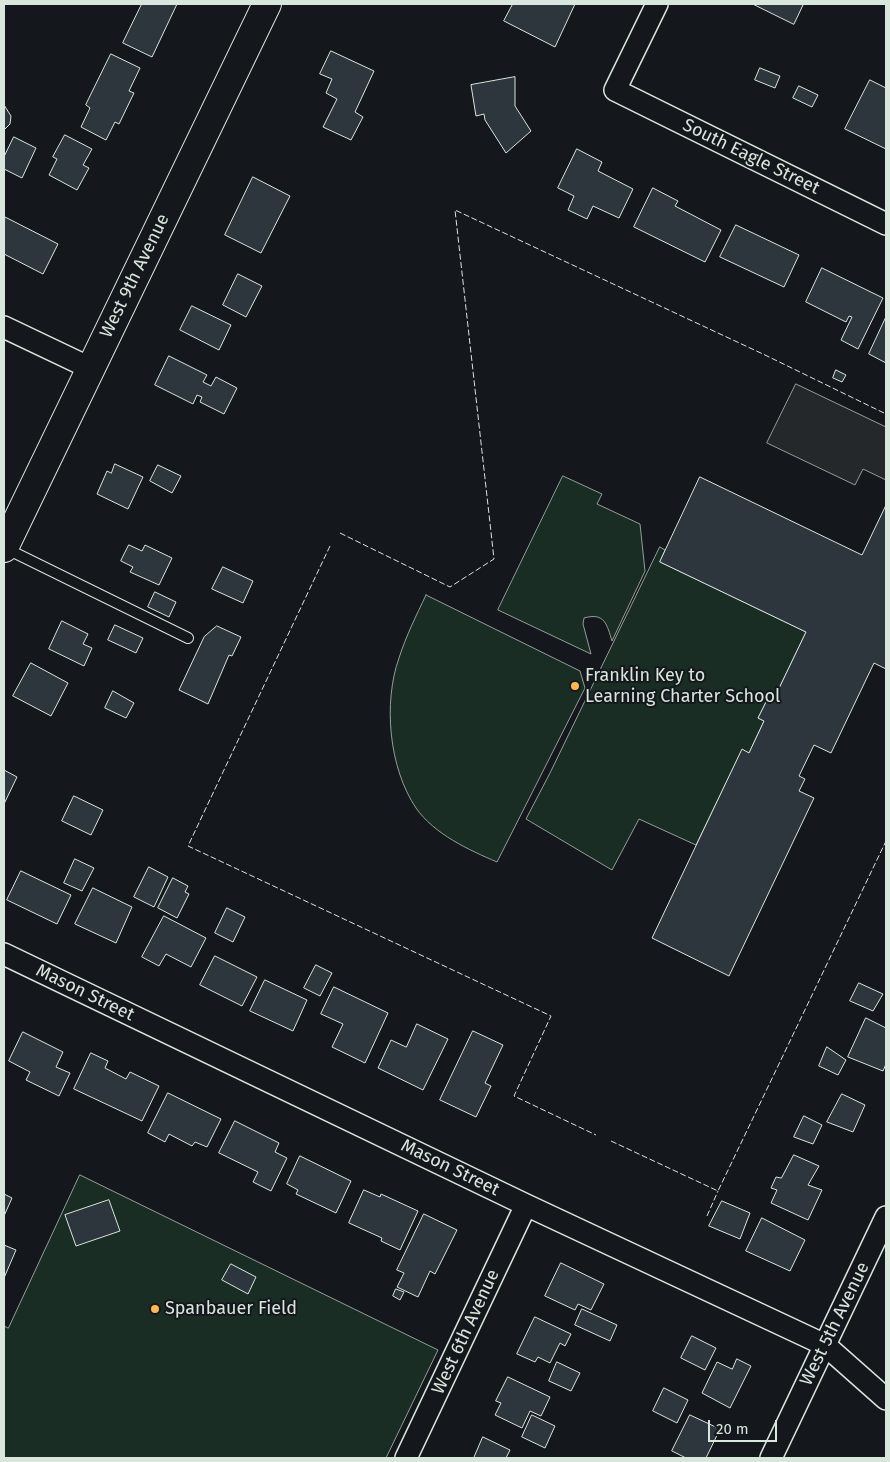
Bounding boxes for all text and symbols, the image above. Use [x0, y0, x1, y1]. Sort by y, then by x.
street label: South Eagle Street [679, 115, 823, 199]
street label: West 9th Avenue [96, 211, 174, 341]
place label: Franklin Key to Learning Charter School [585, 665, 780, 708]
marker: Franklin Key to Learning Charter School [569, 680, 581, 692]
street label: Mason Street [32, 960, 138, 1026]
street label: Mason Street [397, 1135, 503, 1201]
street label: West 5th Avenue [796, 1259, 874, 1389]
street label: West 6th Avenue [428, 1266, 504, 1398]
place label: Spanbauer Field [165, 1298, 297, 1320]
marker: Spanbauer Field [149, 1303, 161, 1315]
scale bar [710, 1410, 779, 1442]
text: 20 m [716, 1420, 749, 1438]

